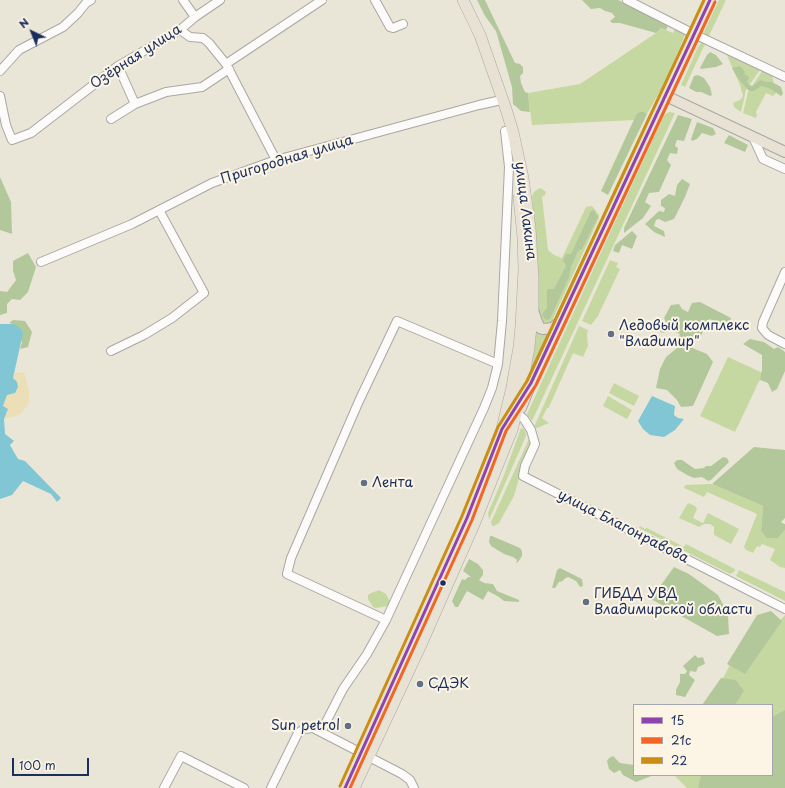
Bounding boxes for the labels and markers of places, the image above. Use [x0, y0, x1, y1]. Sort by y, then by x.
place label: Ледовый комплекс "Владимир" [619, 318, 749, 350]
marker: Ледовый комплекс "Владимир" [606, 329, 616, 339]
place label: Лента [372, 475, 413, 491]
marker: Лента [359, 478, 369, 488]
unlabelled marker [438, 578, 448, 588]
place label: ГИБДД УВД Владимирской области [594, 586, 753, 618]
marker: ГИБДД УВД Владимирской области [581, 597, 591, 607]
place label: СДЭК [428, 676, 469, 692]
marker: СДЭК [415, 679, 425, 689]
place label: Sun petrol [271, 718, 340, 734]
marker: Sun petrol [343, 721, 353, 731]

